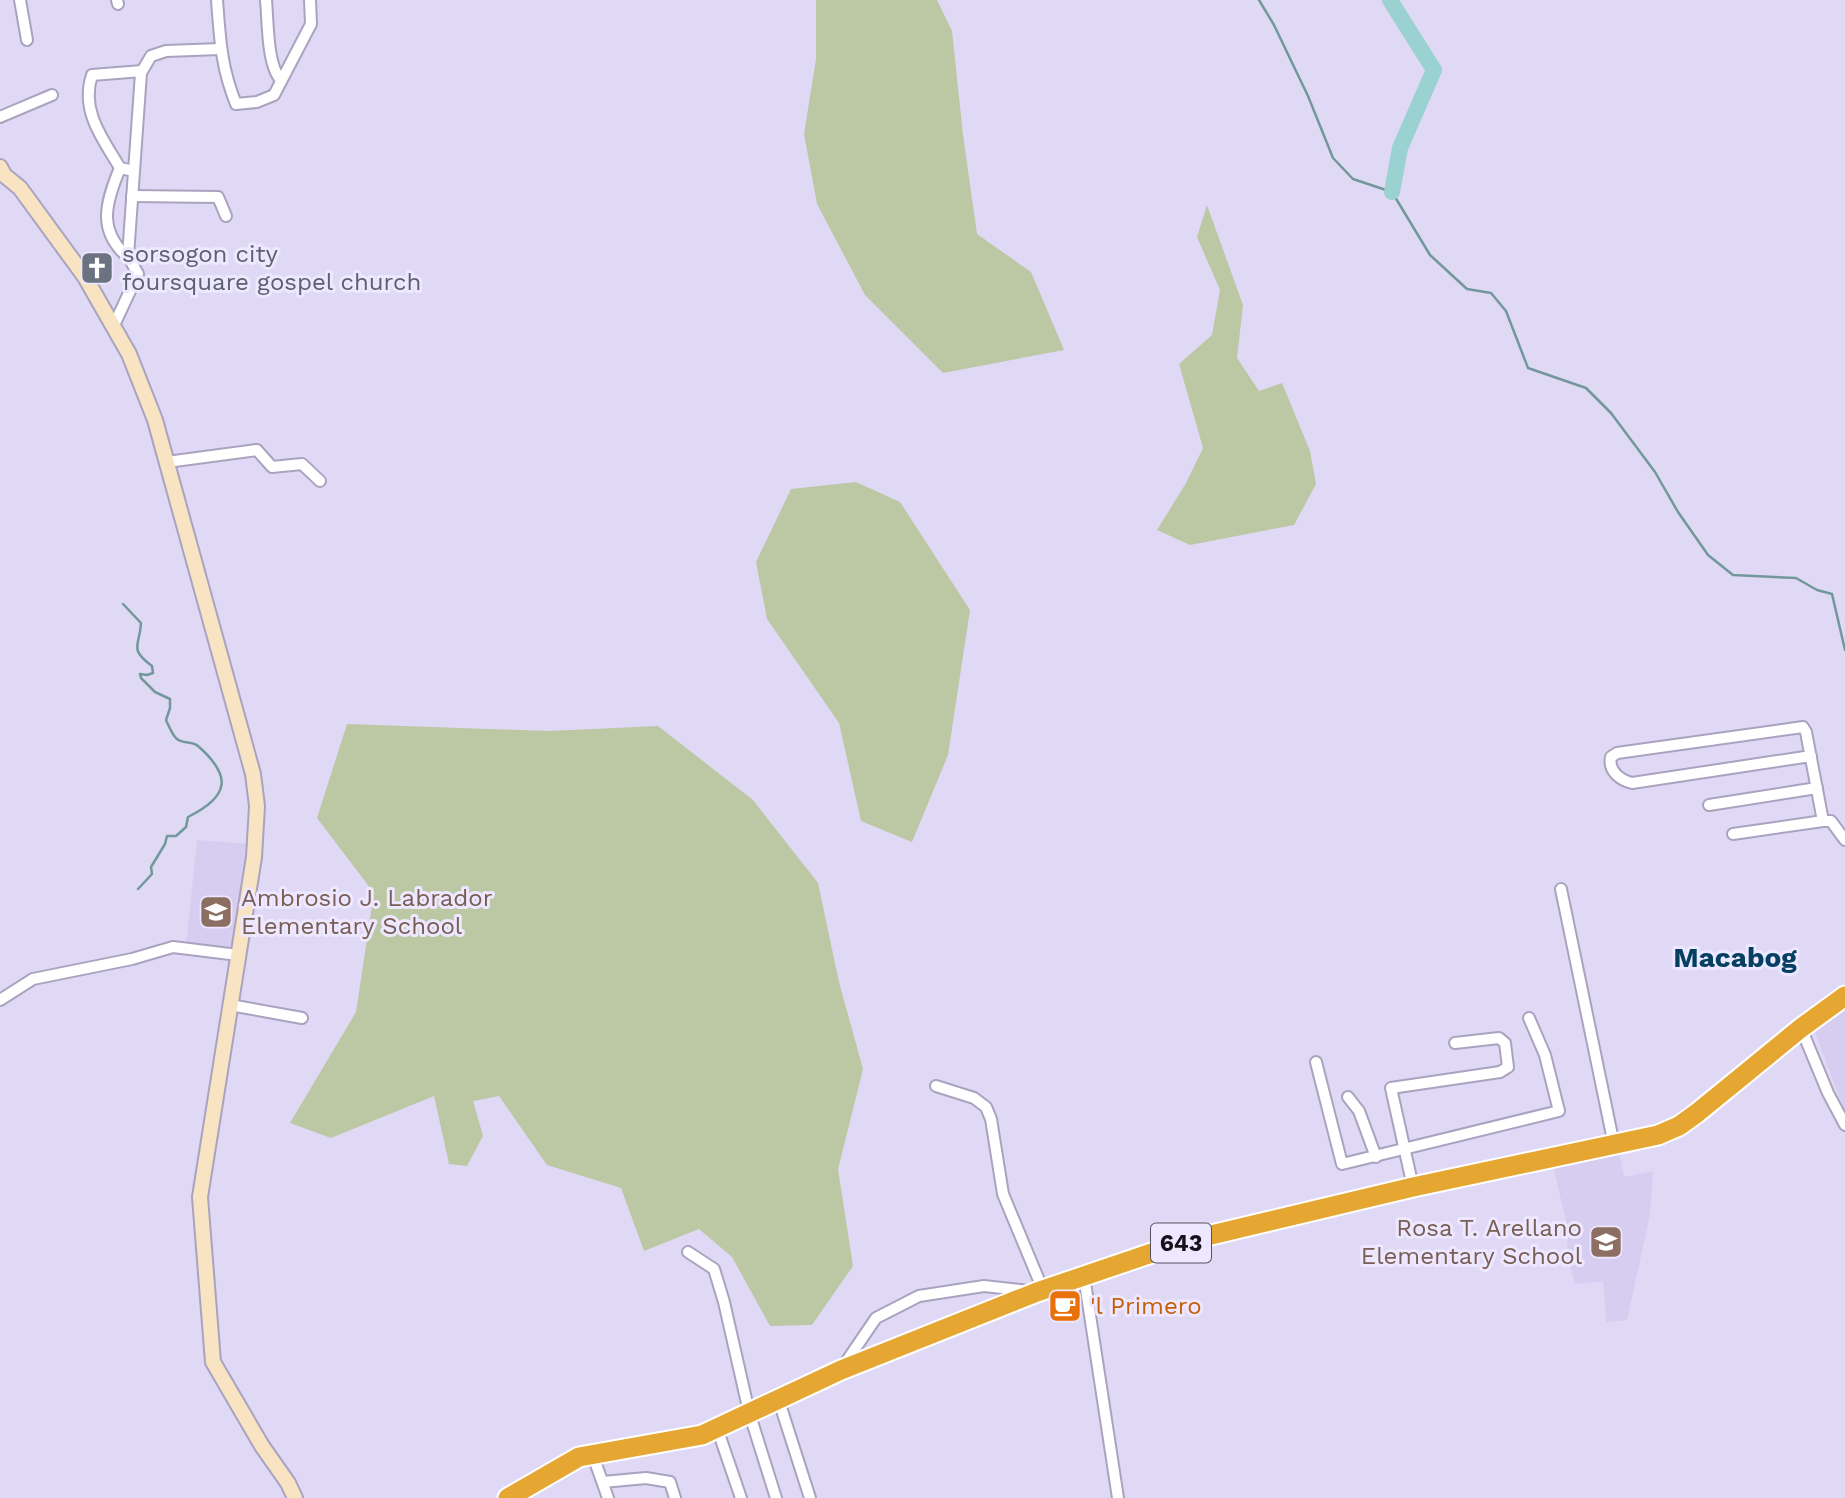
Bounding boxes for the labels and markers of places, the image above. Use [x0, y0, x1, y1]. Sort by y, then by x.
place label: sorsogon city foursquare gospel church [122, 240, 421, 296]
church icon: sorsogon city foursquare gospel church [78, 249, 116, 287]
place label: Ambrosio J. Labrador Elementary School [241, 884, 493, 940]
school or university icon: Ambrosio J. Labrador Elementary School [197, 893, 235, 931]
place label: Rosa T. Arellano Elementary School [1361, 1214, 1583, 1270]
school or university icon: Rosa T. Arellano Elementary School [1587, 1223, 1625, 1261]
cafe icon: 'l Primero [1046, 1287, 1084, 1325]
place label: 'l Primero [1090, 1292, 1202, 1320]

